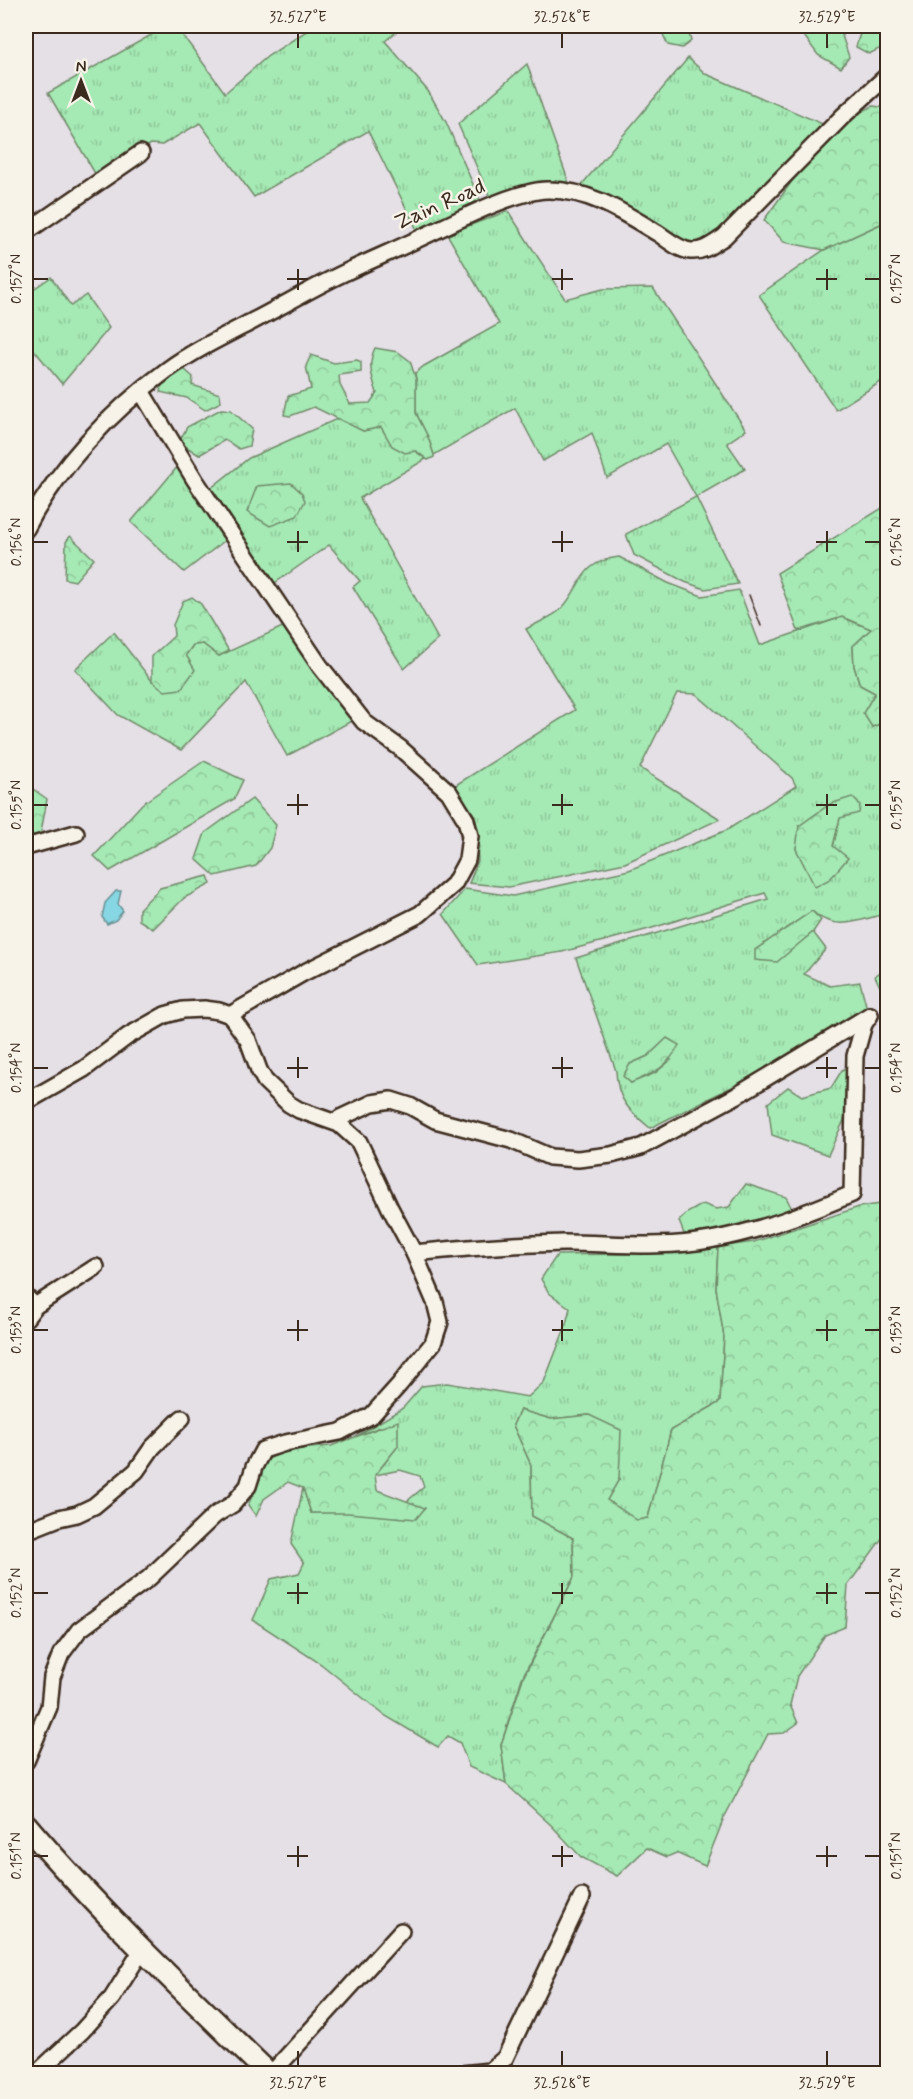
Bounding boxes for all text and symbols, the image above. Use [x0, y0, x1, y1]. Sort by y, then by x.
text: 32.527°E [269, 8, 327, 28]
text: 32.528°E [533, 8, 591, 28]
text: 32.529°E [799, 8, 856, 28]
north arrow [51, 51, 111, 111]
text: N [76, 57, 86, 78]
street label: Zain Road [390, 173, 490, 237]
text: 0.157°N [7, 254, 27, 304]
text: 0.157°N [887, 254, 907, 304]
text: 0.156°N [7, 518, 27, 566]
text: 0.156°N [887, 518, 907, 566]
text: 0.155°N [7, 780, 27, 830]
text: 0.155°N [887, 780, 907, 830]
text: 0.154°N [7, 1043, 27, 1093]
text: 0.154°N [887, 1043, 907, 1093]
text: 0.153°N [7, 1306, 27, 1354]
text: 0.153°N [887, 1306, 907, 1354]
text: 0.152°N [7, 1568, 27, 1618]
text: 0.152°N [887, 1568, 907, 1618]
text: 0.151°N [7, 1832, 27, 1880]
text: 0.151°N [887, 1832, 907, 1880]
text: 32.527°E [269, 2074, 327, 2094]
text: 32.528°E [533, 2074, 591, 2094]
text: 32.529°E [799, 2074, 856, 2094]

